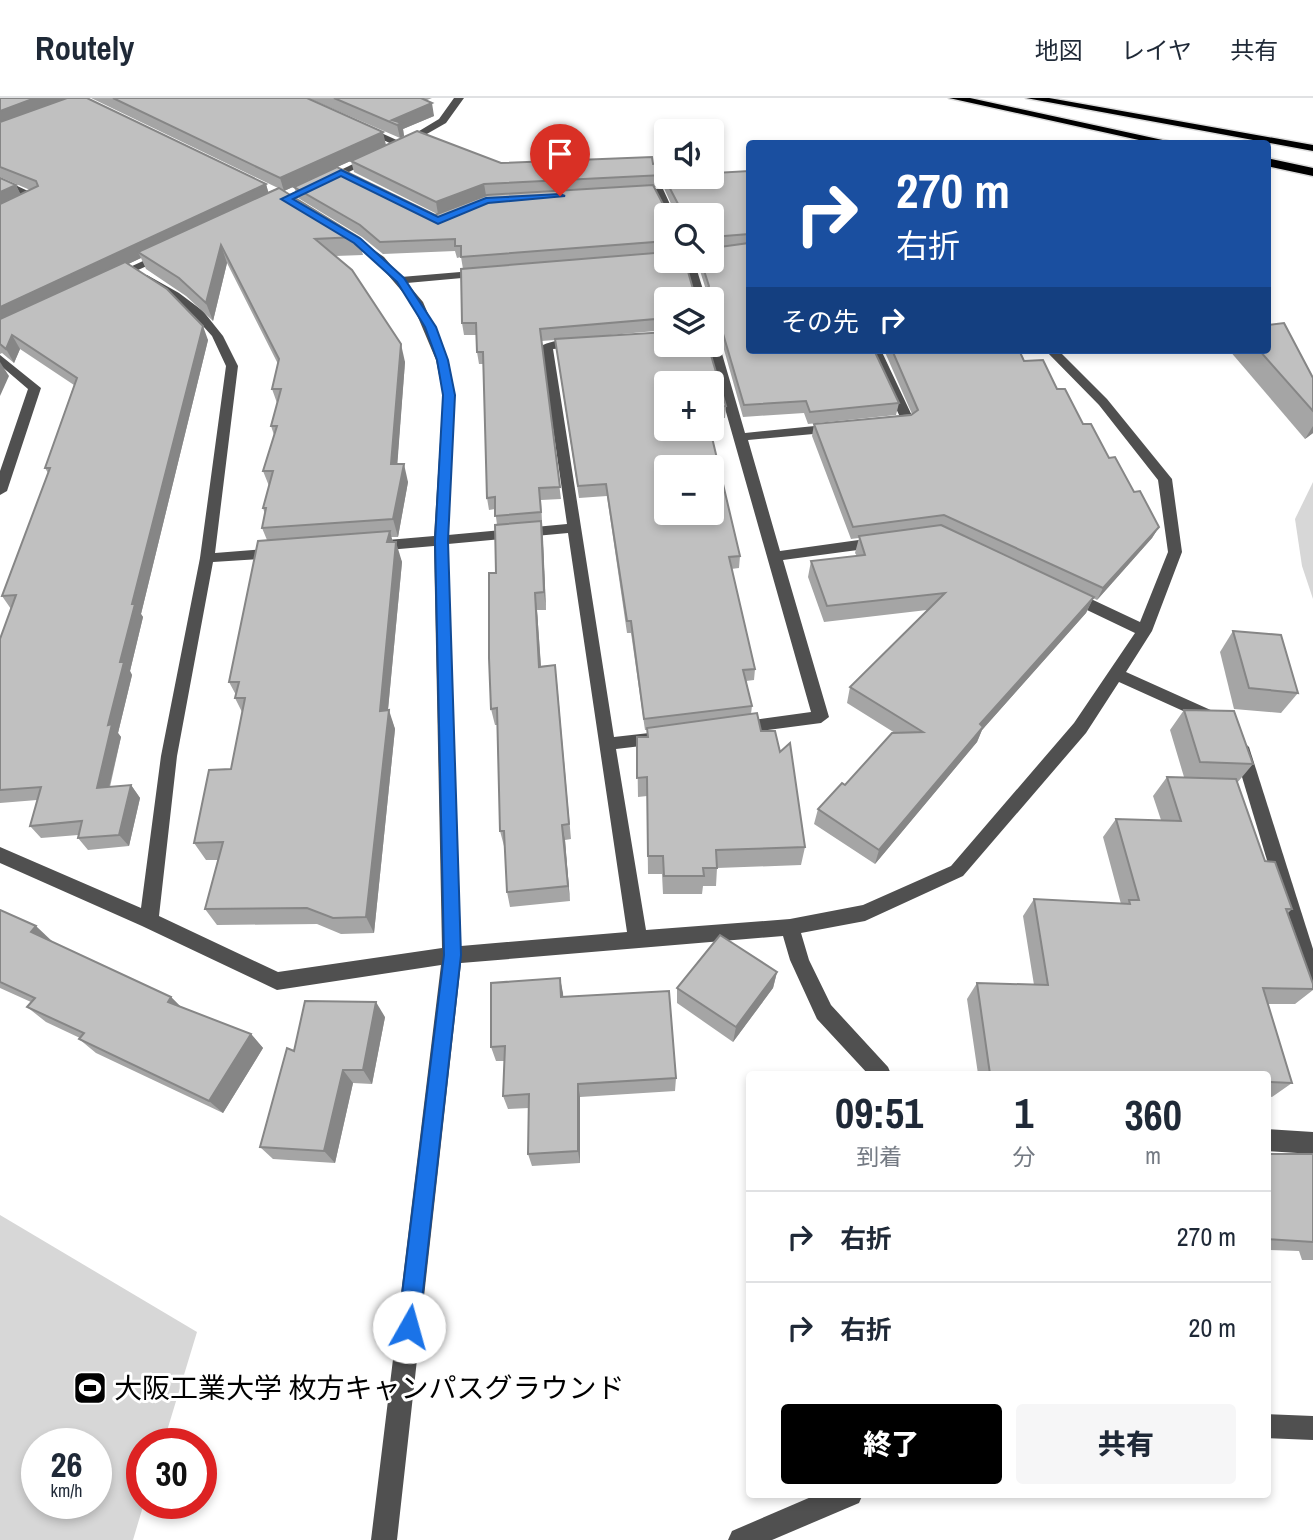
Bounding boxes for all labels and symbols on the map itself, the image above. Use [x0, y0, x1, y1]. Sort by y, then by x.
pin [530, 124, 590, 196]
position arrow [372, 1290, 446, 1364]
sports icon: 大阪工業大学 枚方キャンパスグラウンド [71, 1369, 109, 1407]
place label: 大阪工業大学 枚方キャンパスグラウンド [114, 1369, 624, 1407]
speed limit sign: 30 [126, 1428, 217, 1519]

